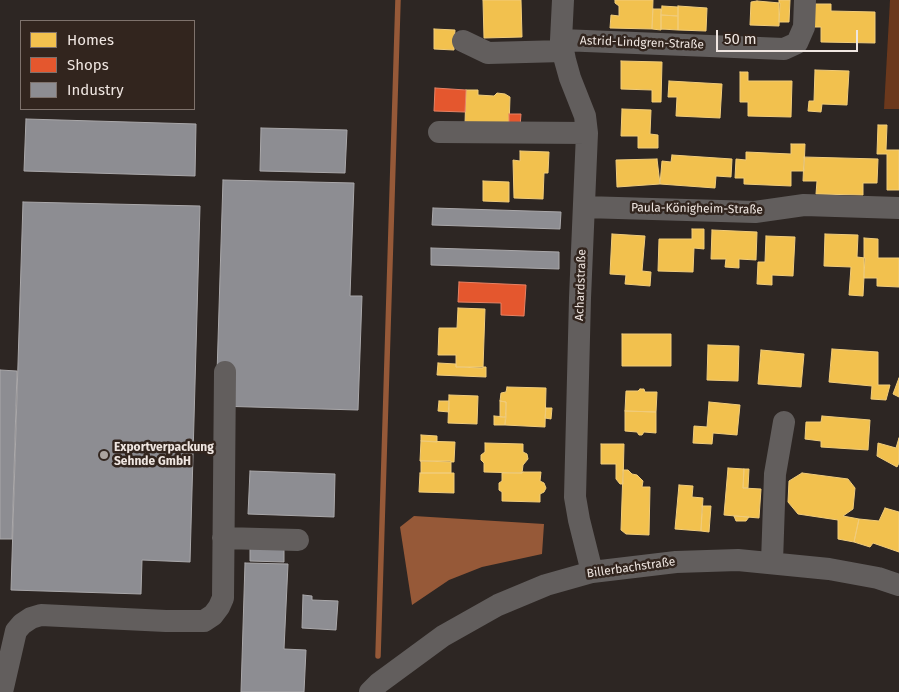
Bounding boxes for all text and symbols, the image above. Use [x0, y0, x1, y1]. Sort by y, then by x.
legend [20, 20, 195, 110]
scale bar [719, 20, 862, 52]
text: 50 m [724, 30, 757, 48]
text: Homes [67, 31, 114, 49]
street label: Astrid-Lindgren-Straße [580, 34, 704, 52]
text: Shops [67, 56, 109, 74]
text: Industry [67, 81, 124, 99]
street label: Paula-Königheim-Straße [631, 201, 763, 217]
street label: Achardstraße [573, 249, 589, 321]
place label: Exportverpackung Sehnde GmbH [114, 441, 214, 469]
marker: Exportverpackung Sehnde GmbH [98, 449, 110, 461]
street label: Billerbachstraße [586, 555, 676, 581]

